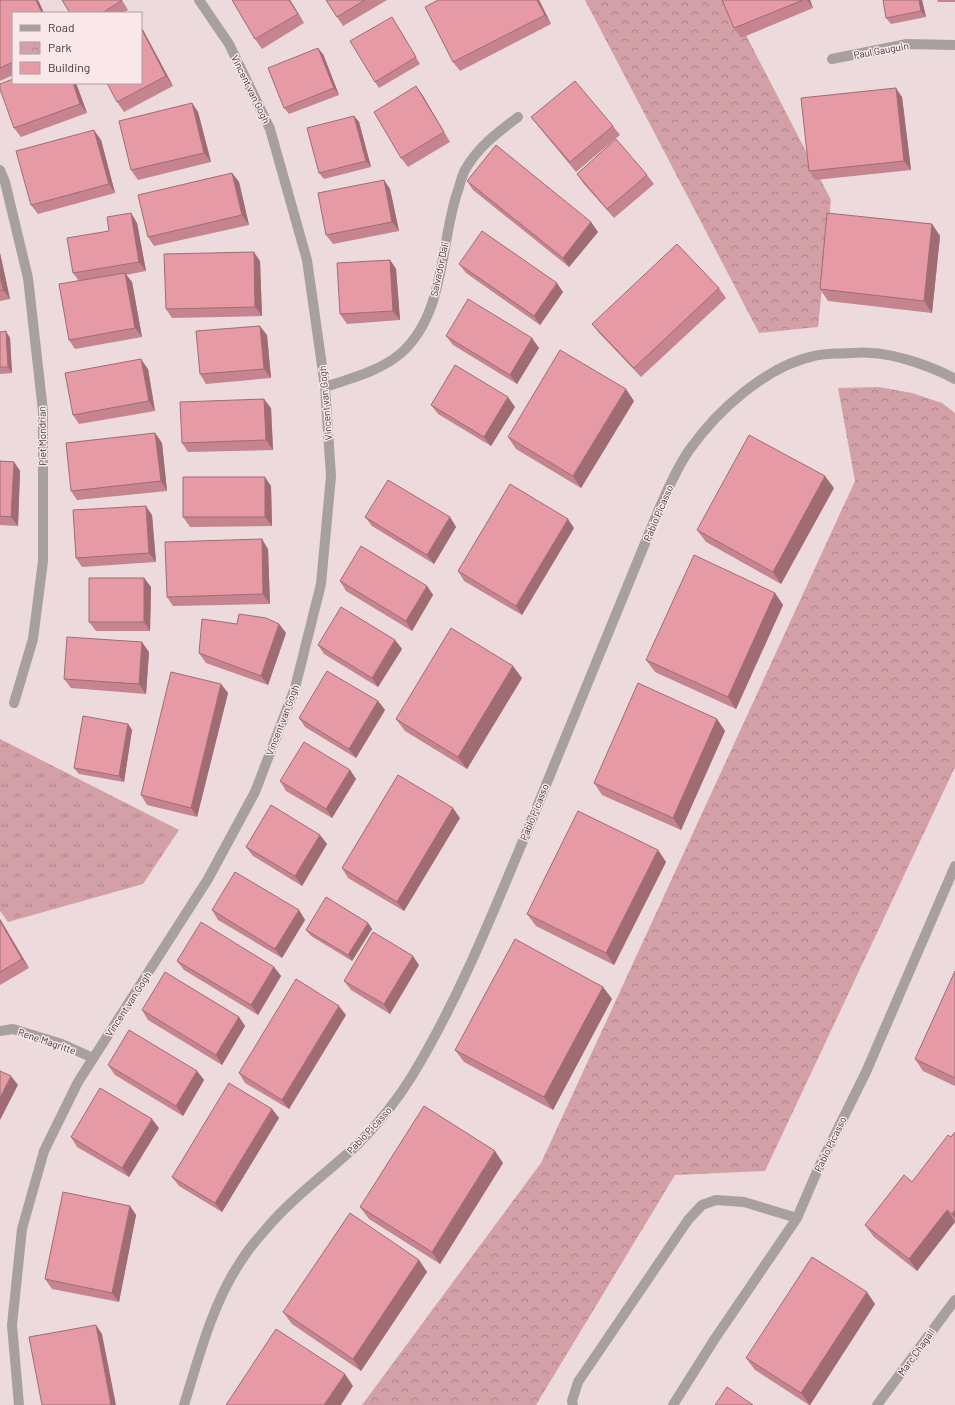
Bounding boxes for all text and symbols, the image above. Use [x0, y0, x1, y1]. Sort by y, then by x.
legend [12, 12, 142, 84]
text: Road [48, 20, 75, 34]
street label: Paul Gauguin [852, 39, 910, 61]
text: Park [48, 40, 72, 54]
street label: Vincent van Gogh [229, 53, 273, 125]
text: Building [48, 60, 90, 74]
street label: Salvador Dali [427, 241, 451, 297]
street label: Vincent van Gogh [316, 365, 334, 441]
street label: Piet Mondrian [35, 406, 49, 466]
street label: Pablo Picasso [641, 483, 675, 543]
street label: Vincent van Gogh [263, 683, 301, 757]
street label: Pablo Picasso [517, 782, 551, 842]
street label: Vincent van Gogh [103, 969, 153, 1039]
street label: Rene Magritte [17, 1026, 77, 1056]
street label: Pablo Picasso [344, 1104, 394, 1156]
street label: Pablo Picasso [811, 1114, 849, 1174]
street label: Marc Chagall [895, 1326, 937, 1378]

